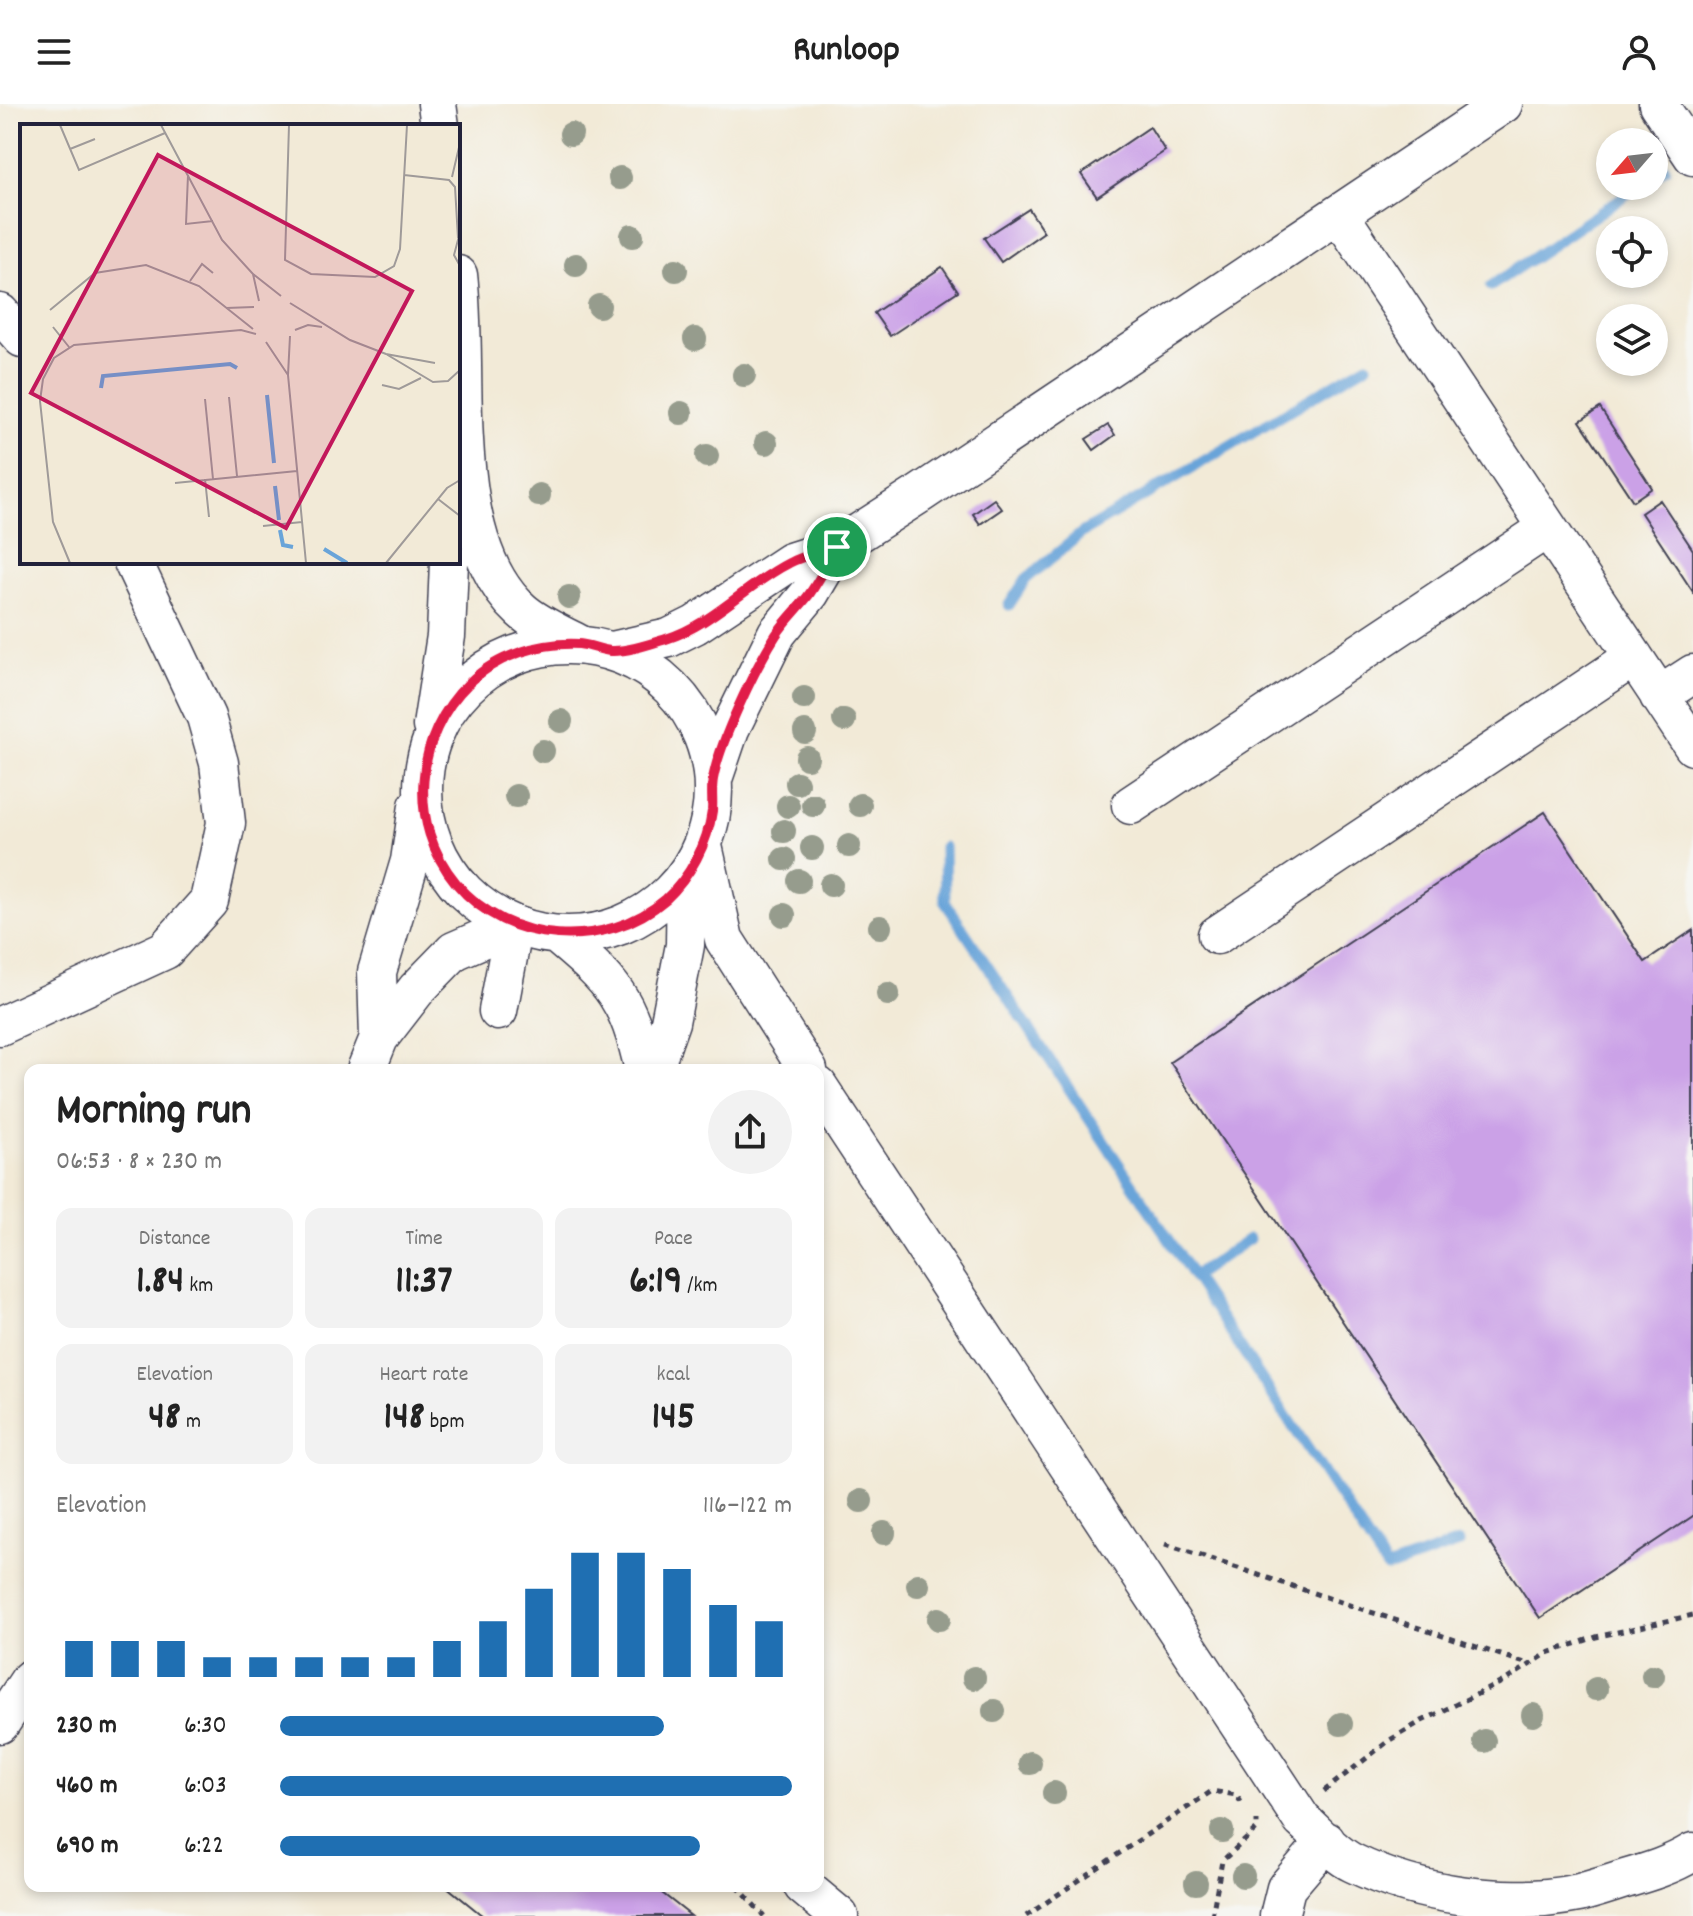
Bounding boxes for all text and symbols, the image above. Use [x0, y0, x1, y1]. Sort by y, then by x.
text: Runloop [793, 26, 900, 78]
icon: menu [32, 30, 76, 74]
icon: person [1617, 30, 1661, 74]
inset map [20, 124, 460, 564]
north arrow [1596, 128, 1668, 200]
map controls [1596, 128, 1668, 376]
button: locate [1596, 216, 1668, 288]
button: layers [1596, 304, 1668, 376]
pin [803, 513, 871, 581]
icon: arrive [815, 525, 859, 569]
text: Morning run [56, 1082, 251, 1145]
button: share [708, 1090, 792, 1174]
text: 06:53 · 8 × 230 m [56, 1144, 222, 1181]
text: Distance [139, 1224, 211, 1255]
text: Time [405, 1224, 443, 1255]
text: Pace [654, 1224, 693, 1255]
text: 1.84 [136, 1255, 184, 1312]
text: 11:37 [395, 1255, 453, 1312]
text: 6:19 [629, 1255, 682, 1312]
text: km [184, 1271, 213, 1302]
text: /km [682, 1271, 718, 1302]
text: Elevation [136, 1360, 213, 1391]
text: Heart rate [380, 1360, 468, 1391]
text: kcal [657, 1360, 690, 1391]
text: 48 [148, 1391, 181, 1448]
text: 148 [383, 1391, 425, 1448]
text: 145 [651, 1391, 695, 1448]
text: m [181, 1407, 201, 1438]
text: bpm [425, 1407, 465, 1438]
text: Elevation [56, 1488, 146, 1525]
text: 116–122 m [703, 1488, 792, 1525]
text: 230 m [56, 1708, 117, 1745]
text: 6:30 [184, 1708, 227, 1745]
text: 460 m [56, 1768, 118, 1805]
text: 6:03 [184, 1768, 227, 1805]
text: 690 m [56, 1828, 119, 1865]
text: 6:22 [184, 1828, 224, 1865]

